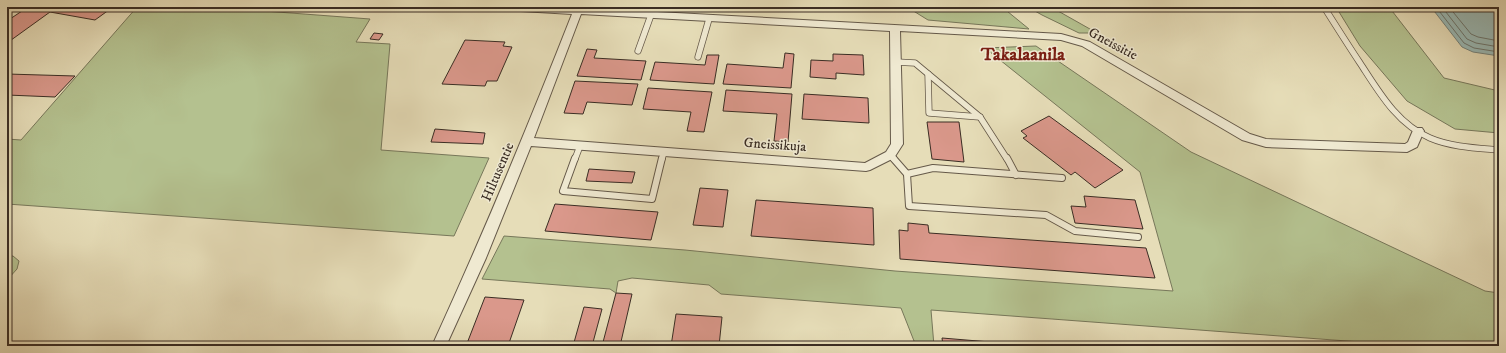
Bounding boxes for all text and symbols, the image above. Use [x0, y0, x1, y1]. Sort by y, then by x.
street label: Gneissitie [1085, 24, 1141, 65]
district label: Takalaanila [980, 44, 1065, 66]
street label: Gneissikuja [743, 134, 807, 156]
street label: Hiltusentie [478, 140, 519, 204]

